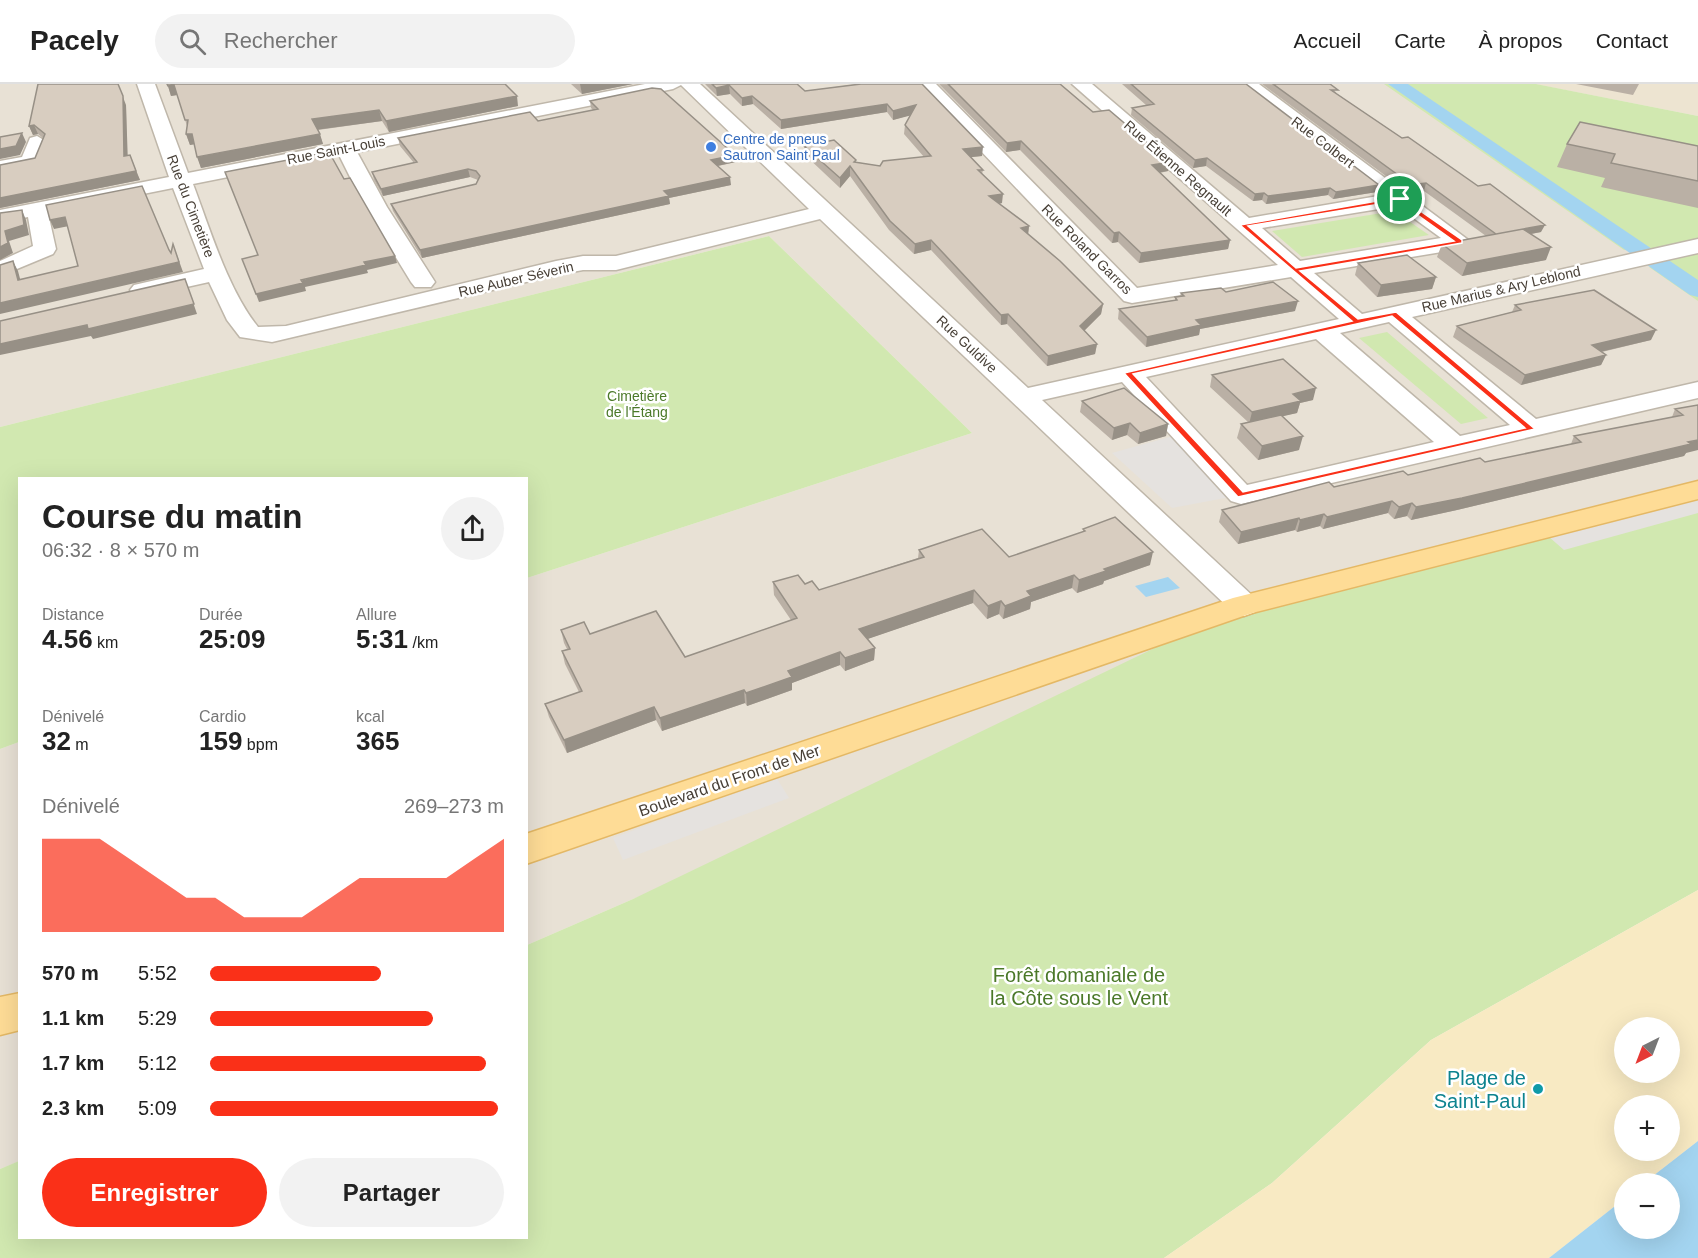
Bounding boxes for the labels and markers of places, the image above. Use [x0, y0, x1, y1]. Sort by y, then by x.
place label: Centre de pneus Sautron Saint Paul [723, 131, 840, 163]
marker: Centre de pneus Sautron Saint Paul [704, 140, 718, 154]
pin [1374, 173, 1425, 224]
place label: Plage de Saint-Paul [1434, 1067, 1526, 1112]
marker: Plage de Saint-Paul [1531, 1082, 1545, 1096]

